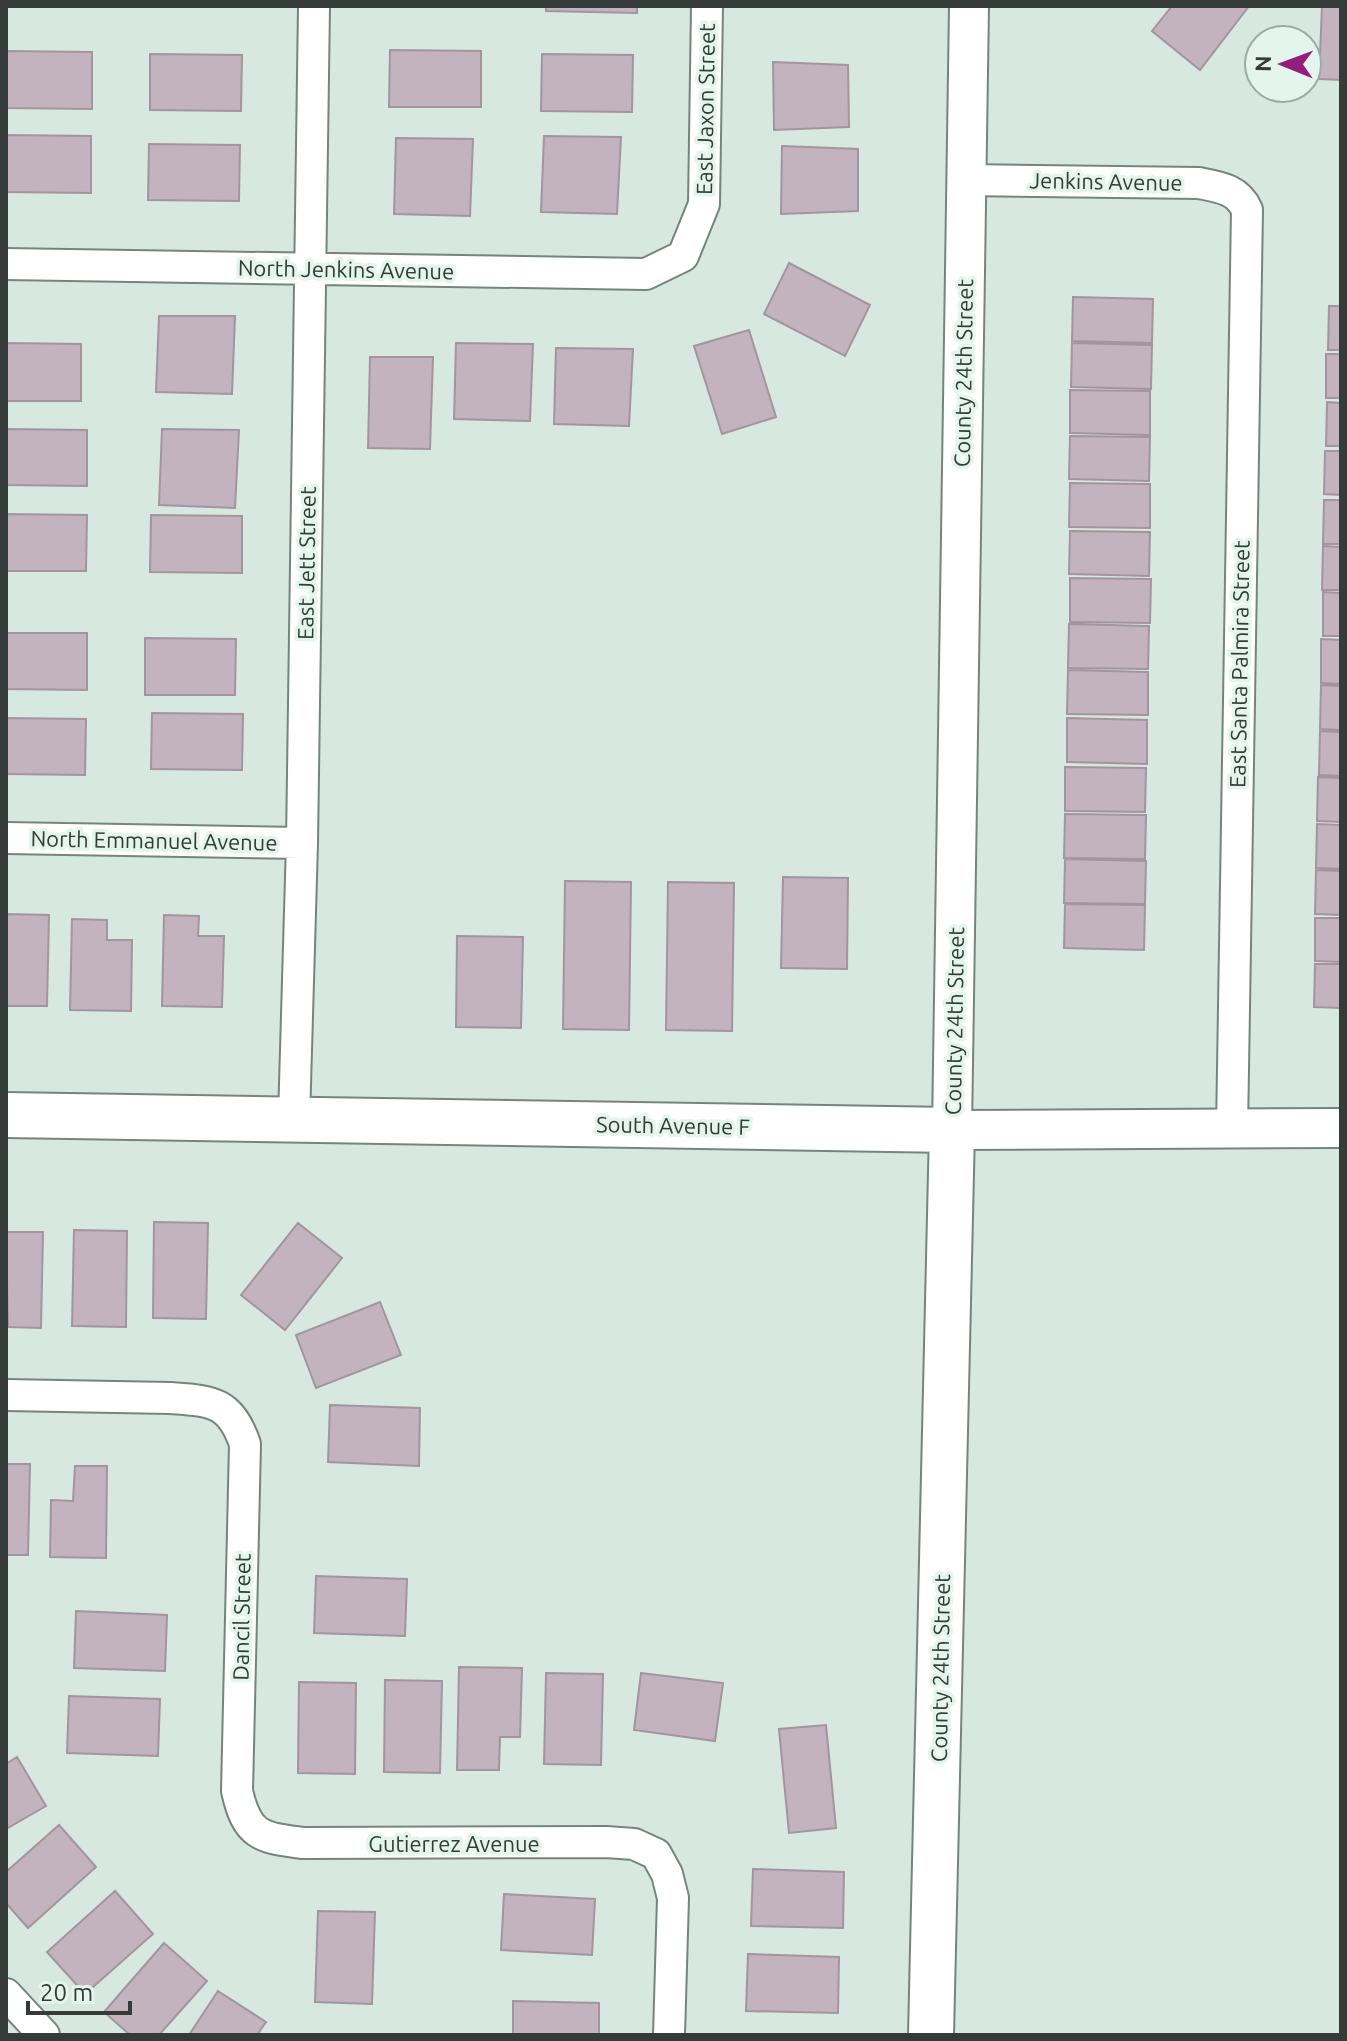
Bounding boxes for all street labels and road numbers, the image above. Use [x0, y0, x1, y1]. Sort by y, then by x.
street label: East Jaxon Street [691, 23, 719, 195]
street label: Jenkins Avenue [1029, 167, 1183, 195]
street label: North Jenkins Avenue [238, 255, 454, 283]
street label: County 24th Street [949, 278, 977, 467]
street label: East Jett Street [292, 486, 320, 640]
street label: East Santa Palmira Street [1224, 540, 1254, 788]
street label: North Emmanuel Avenue [30, 825, 278, 855]
street label: County 24th Street [940, 926, 968, 1115]
street label: South Avenue F [596, 1111, 750, 1139]
street label: Dancil Street [227, 1553, 255, 1681]
street label: County 24th Street [926, 1573, 954, 1762]
street label: Gutierrez Avenue [368, 1831, 540, 1856]

